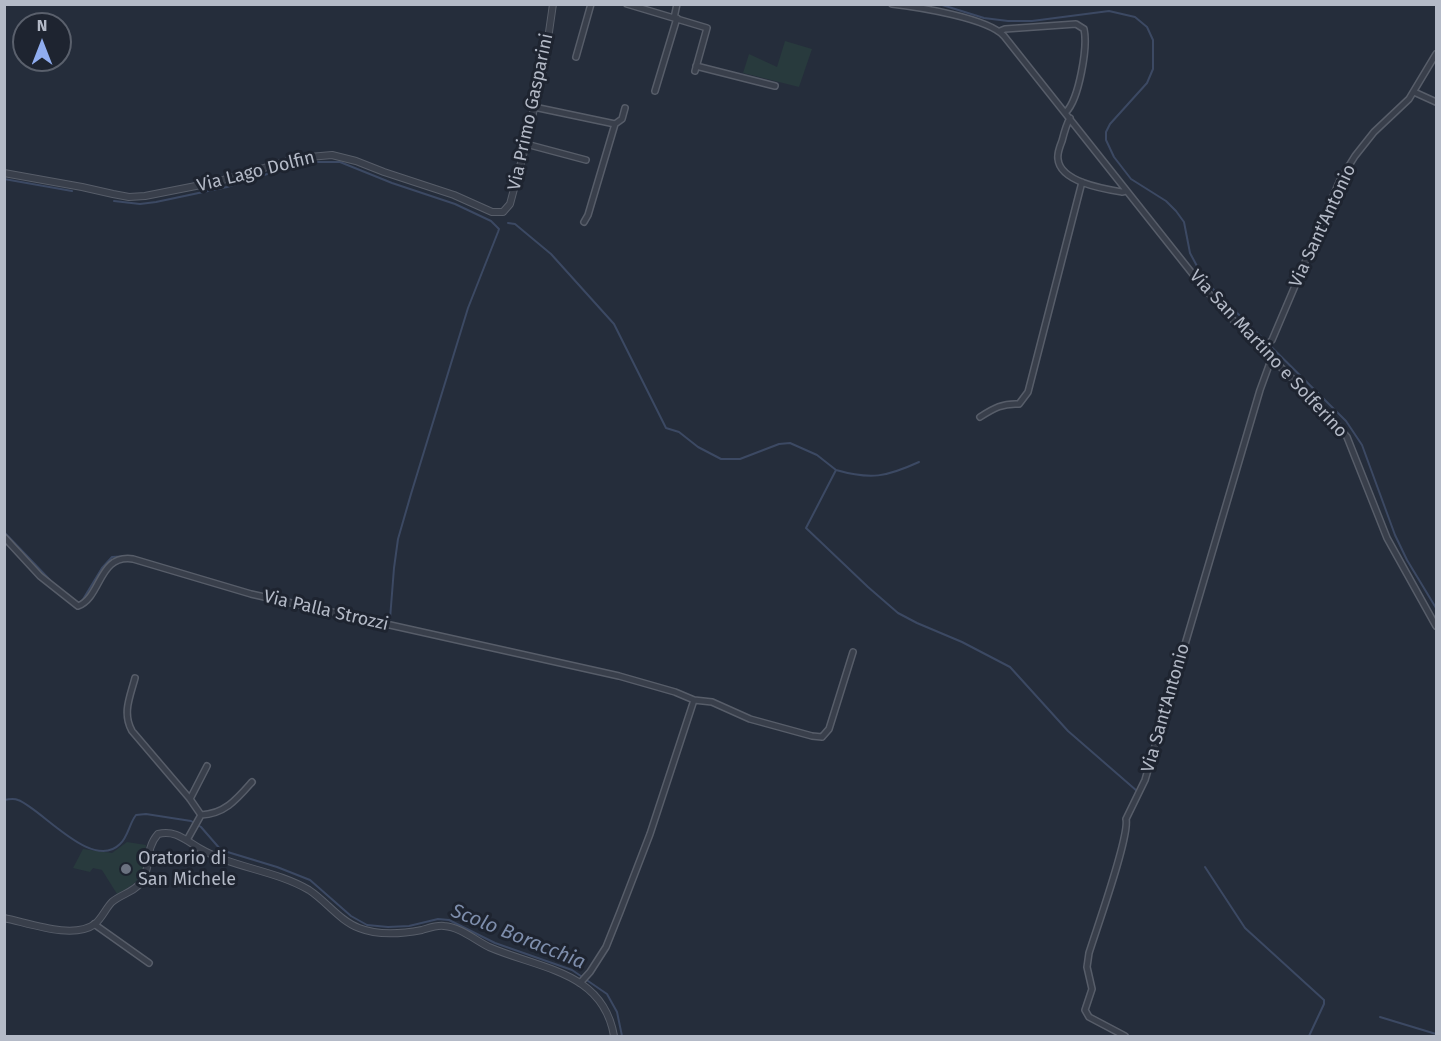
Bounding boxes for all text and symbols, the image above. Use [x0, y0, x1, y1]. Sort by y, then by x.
north arrow [12, 12, 72, 72]
text: N [37, 16, 47, 35]
street label: Via Primo Gasparini [504, 32, 558, 192]
street label: Via Lago Dolfin [195, 147, 317, 197]
street label: Via Sant'Antonio [1285, 161, 1361, 291]
street label: Via San Martino e Solferino [1185, 266, 1351, 442]
street label: Via Palla Strozzi [261, 586, 391, 636]
street label: Via Sant'Antonio [1137, 641, 1195, 775]
place label: Oratorio di San Michele [138, 848, 236, 890]
marker: Oratorio di San Michele [119, 862, 133, 876]
water label: Scolo Boracchia [447, 899, 589, 975]

